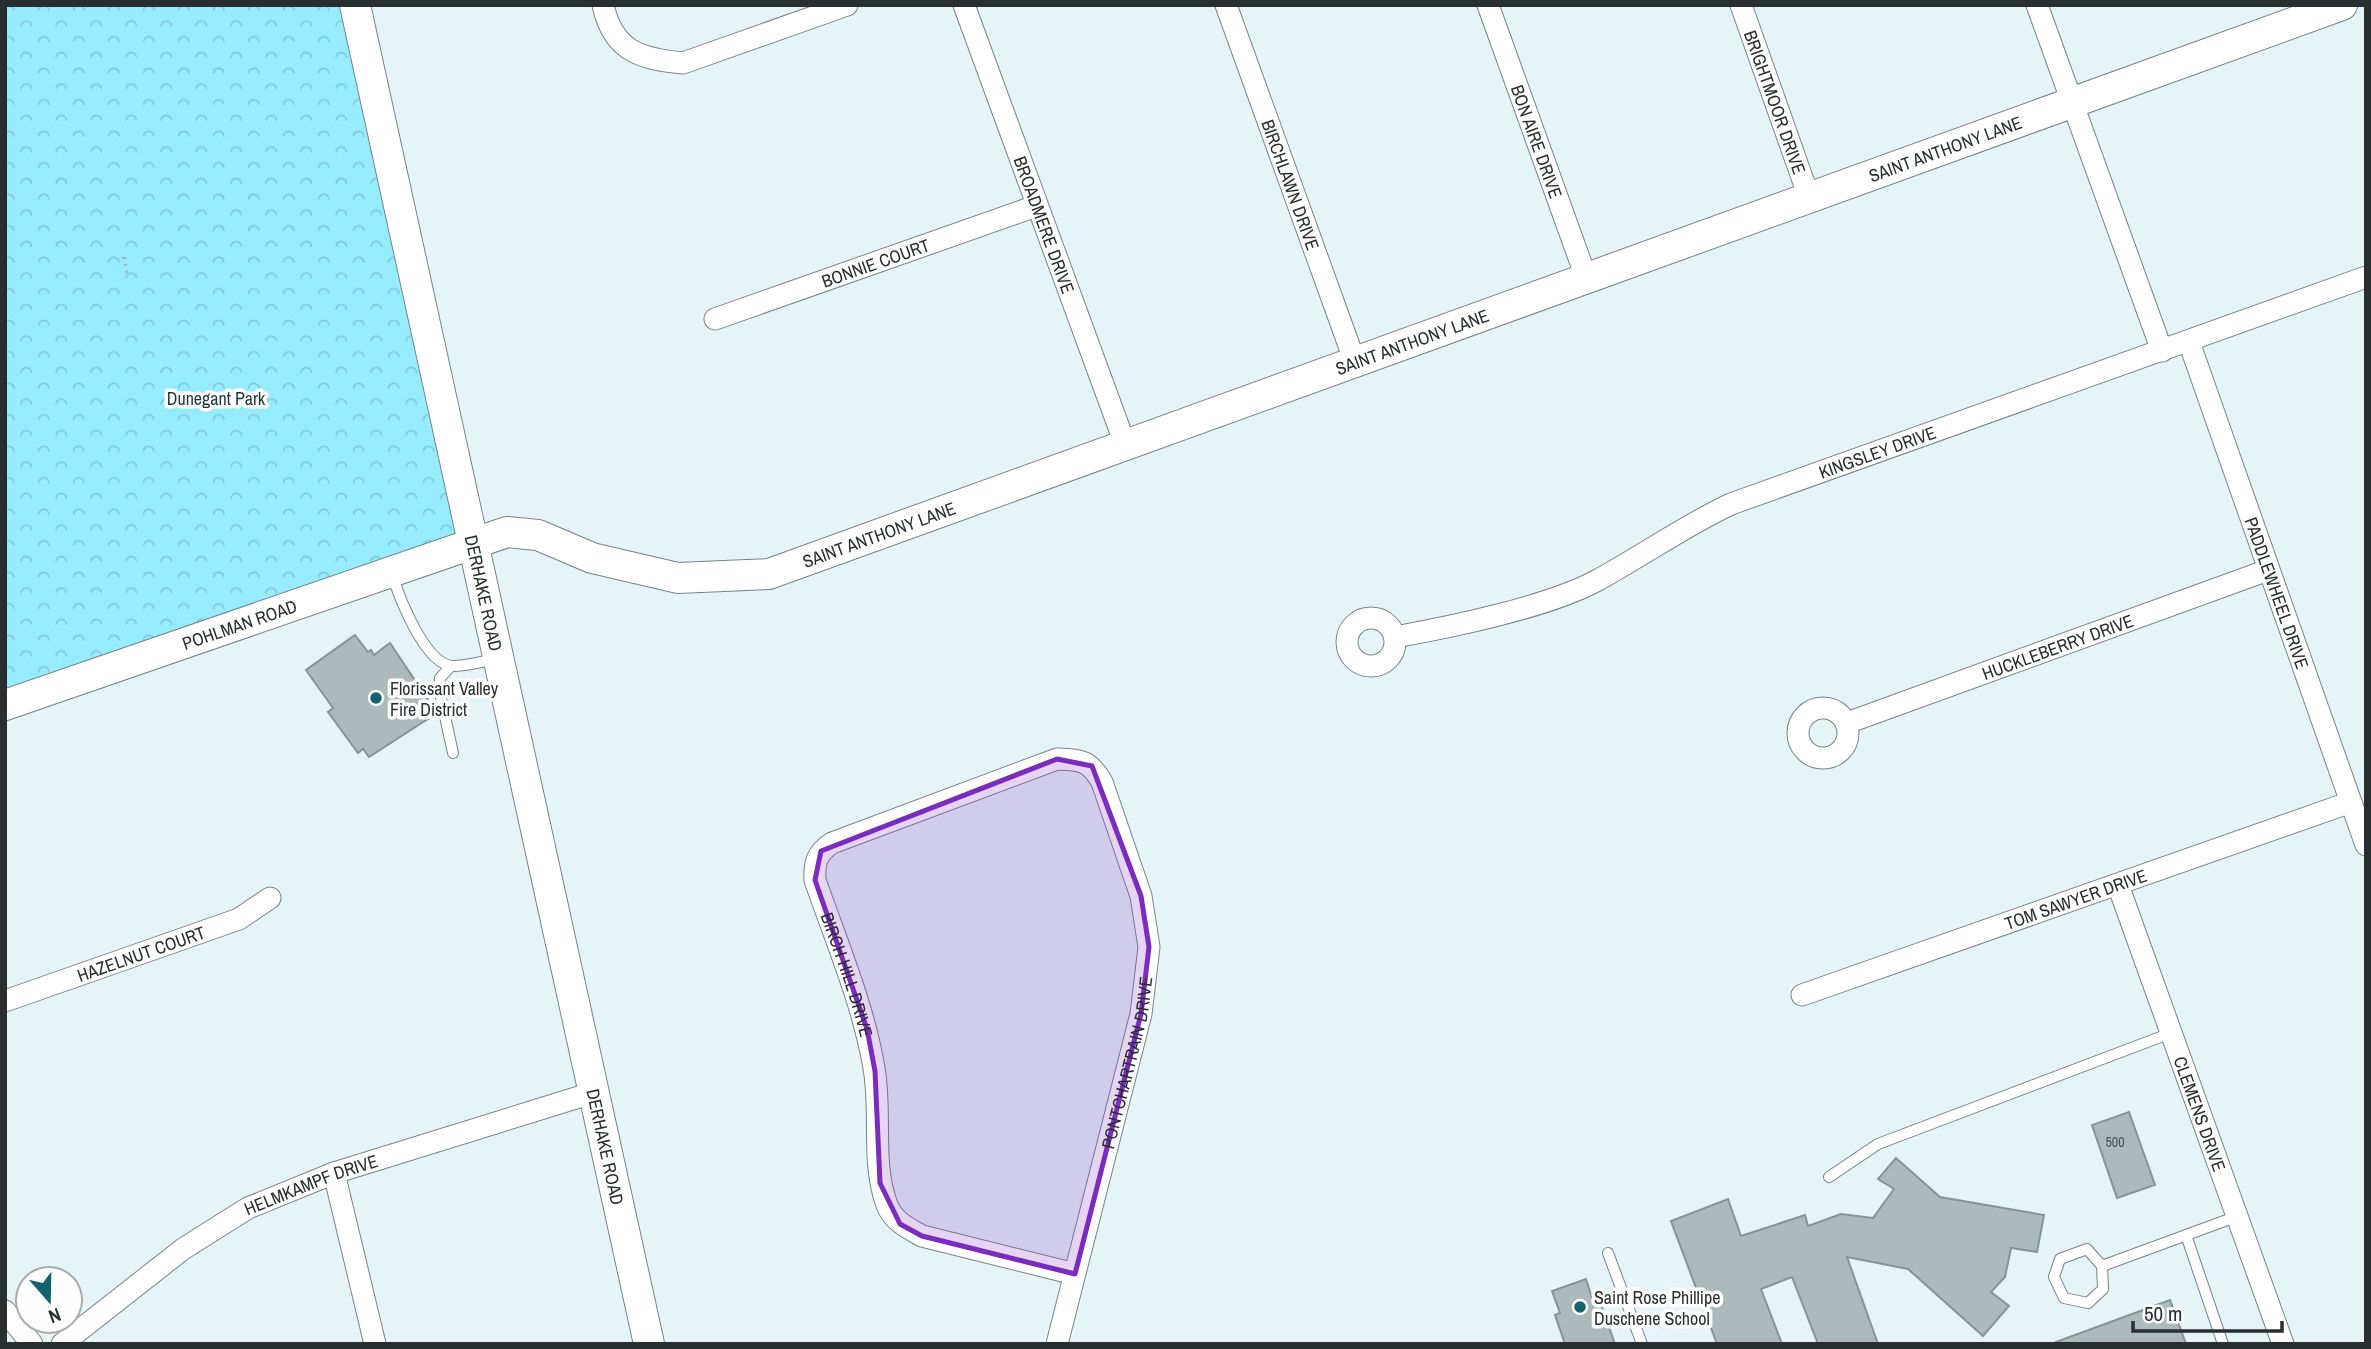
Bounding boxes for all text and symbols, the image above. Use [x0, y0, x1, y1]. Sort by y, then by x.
street label: BRIGHTMOOR DRIVE [1738, 27, 1812, 177]
street label: BON AIRE DRIVE [1505, 81, 1569, 202]
street label: SAINT ANTHONY LANE [1865, 109, 2025, 188]
street label: BIRCHLAWN DRIVE [1256, 116, 1326, 253]
street label: BROADMERE DRIVE [1008, 153, 1081, 297]
street label: BONNIE COURT [818, 232, 933, 293]
street label: SAINT ANTHONY LANE [1332, 302, 1492, 381]
park label: Dunegant Park [167, 386, 266, 411]
street label: KINGSLEY DRIVE [1815, 419, 1939, 484]
street label: SAINT ANTHONY LANE [799, 495, 959, 573]
street label: PADDLEWHEEL DRIVE [2239, 514, 2316, 672]
street label: DERHAKE ROAD [459, 533, 509, 653]
street label: POHLMAN ROAD [179, 593, 300, 656]
street label: HUCKLEBERRY DRIVE [1978, 607, 2137, 685]
place label: Florissant Valley Fire District [390, 676, 499, 722]
marker: Florissant Valley Fire District [368, 690, 384, 706]
street label: TOM SAWYER DRIVE [2001, 862, 2150, 935]
street label: BIRCH HILL DRIVE [815, 909, 880, 1040]
street label: HAZELNUT COURT [74, 919, 208, 987]
street label: PONTCHARTRAIN DRIVE [1095, 975, 1158, 1151]
street label: CLEMENS DRIVE [2168, 1053, 2232, 1175]
street label: DERHAKE ROAD [581, 1086, 631, 1207]
house number: 500 [2105, 1133, 2125, 1151]
street label: HELMKAMPF DRIVE [240, 1148, 381, 1221]
north arrow [14, 1265, 84, 1335]
place label: Saint Rose Phillipe Duschene School [1594, 1285, 1720, 1331]
scale bar [2133, 1290, 2282, 1334]
marker: Saint Rose Phillipe Duschene School [1572, 1299, 1588, 1315]
text: 50 m [2144, 1299, 2182, 1328]
text: N [45, 1302, 65, 1330]

